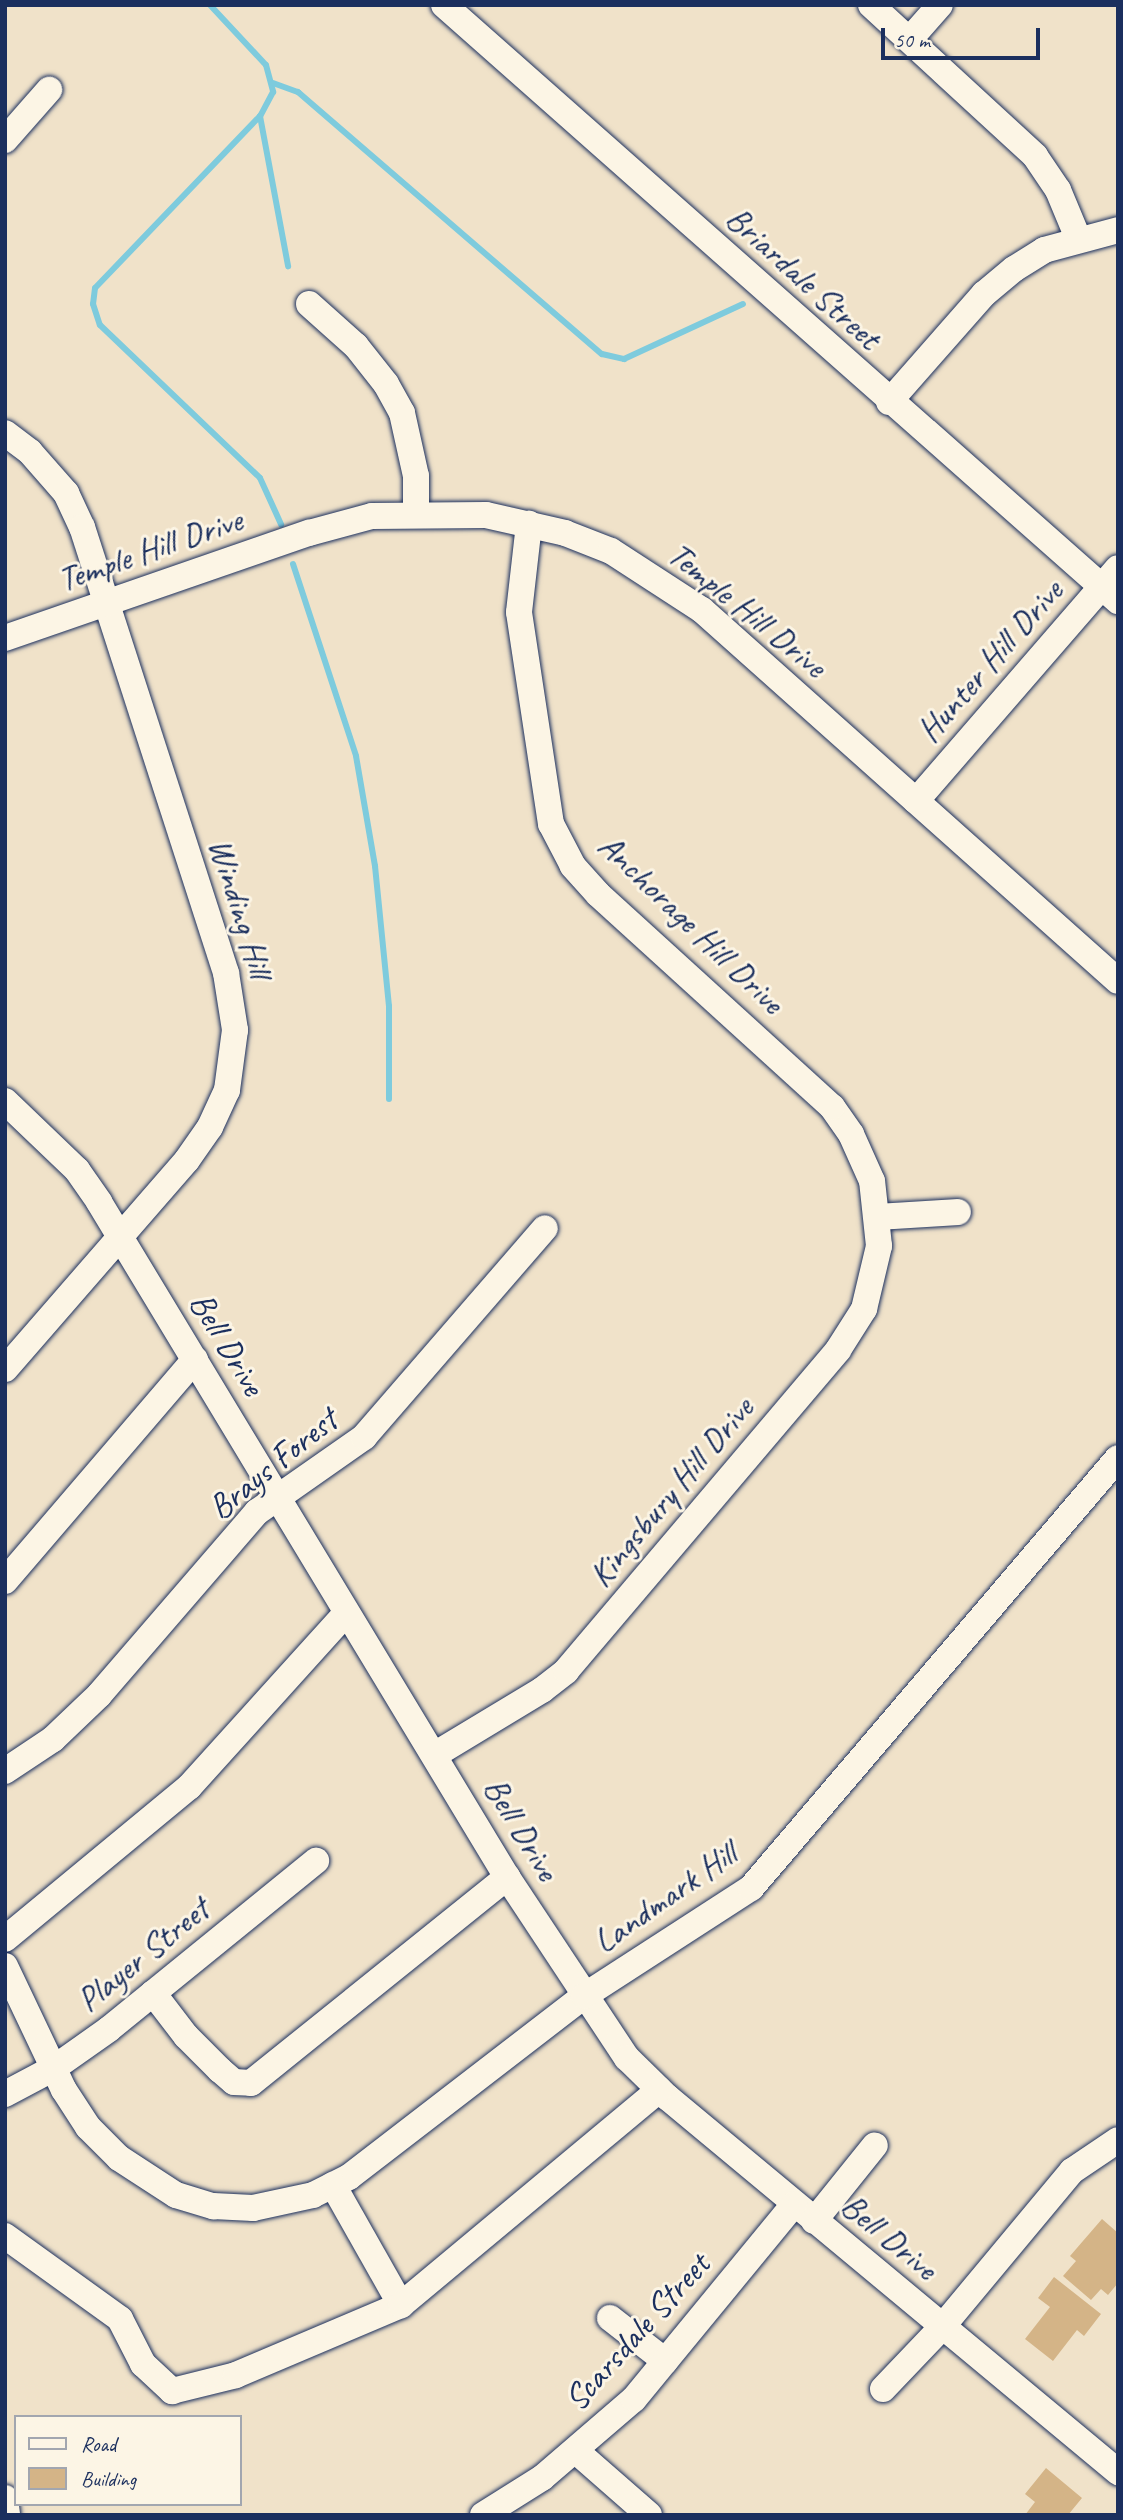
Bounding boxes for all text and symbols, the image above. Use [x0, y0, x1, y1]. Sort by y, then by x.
scale bar [885, 14, 1044, 58]
text: 50 m [894, 27, 930, 53]
street label: Briardale Street [717, 197, 889, 359]
street label: Temple Hill Drive [52, 499, 248, 601]
street label: Temple Hill Drive [659, 533, 835, 687]
street label: Hunter Hill Drive [908, 571, 1072, 751]
street label: Anchorage Hill Drive [589, 825, 793, 1023]
street label: Winding Hill [199, 833, 281, 983]
street label: Bell Drive [180, 1285, 274, 1403]
street label: Kingsbury Hill Drive [579, 1388, 763, 1596]
street label: Brays Forest [200, 1399, 346, 1529]
street label: Bell Drive [474, 1770, 568, 1888]
street label: Landmark Hill [585, 1833, 745, 1963]
street label: Player Street [68, 1889, 218, 2021]
street label: Bell Drive [832, 2185, 946, 2289]
street label: Scarsdale Street [555, 2244, 719, 2420]
legend [14, 2415, 242, 2506]
text: Road [81, 2431, 116, 2457]
text: Building [81, 2466, 136, 2492]

